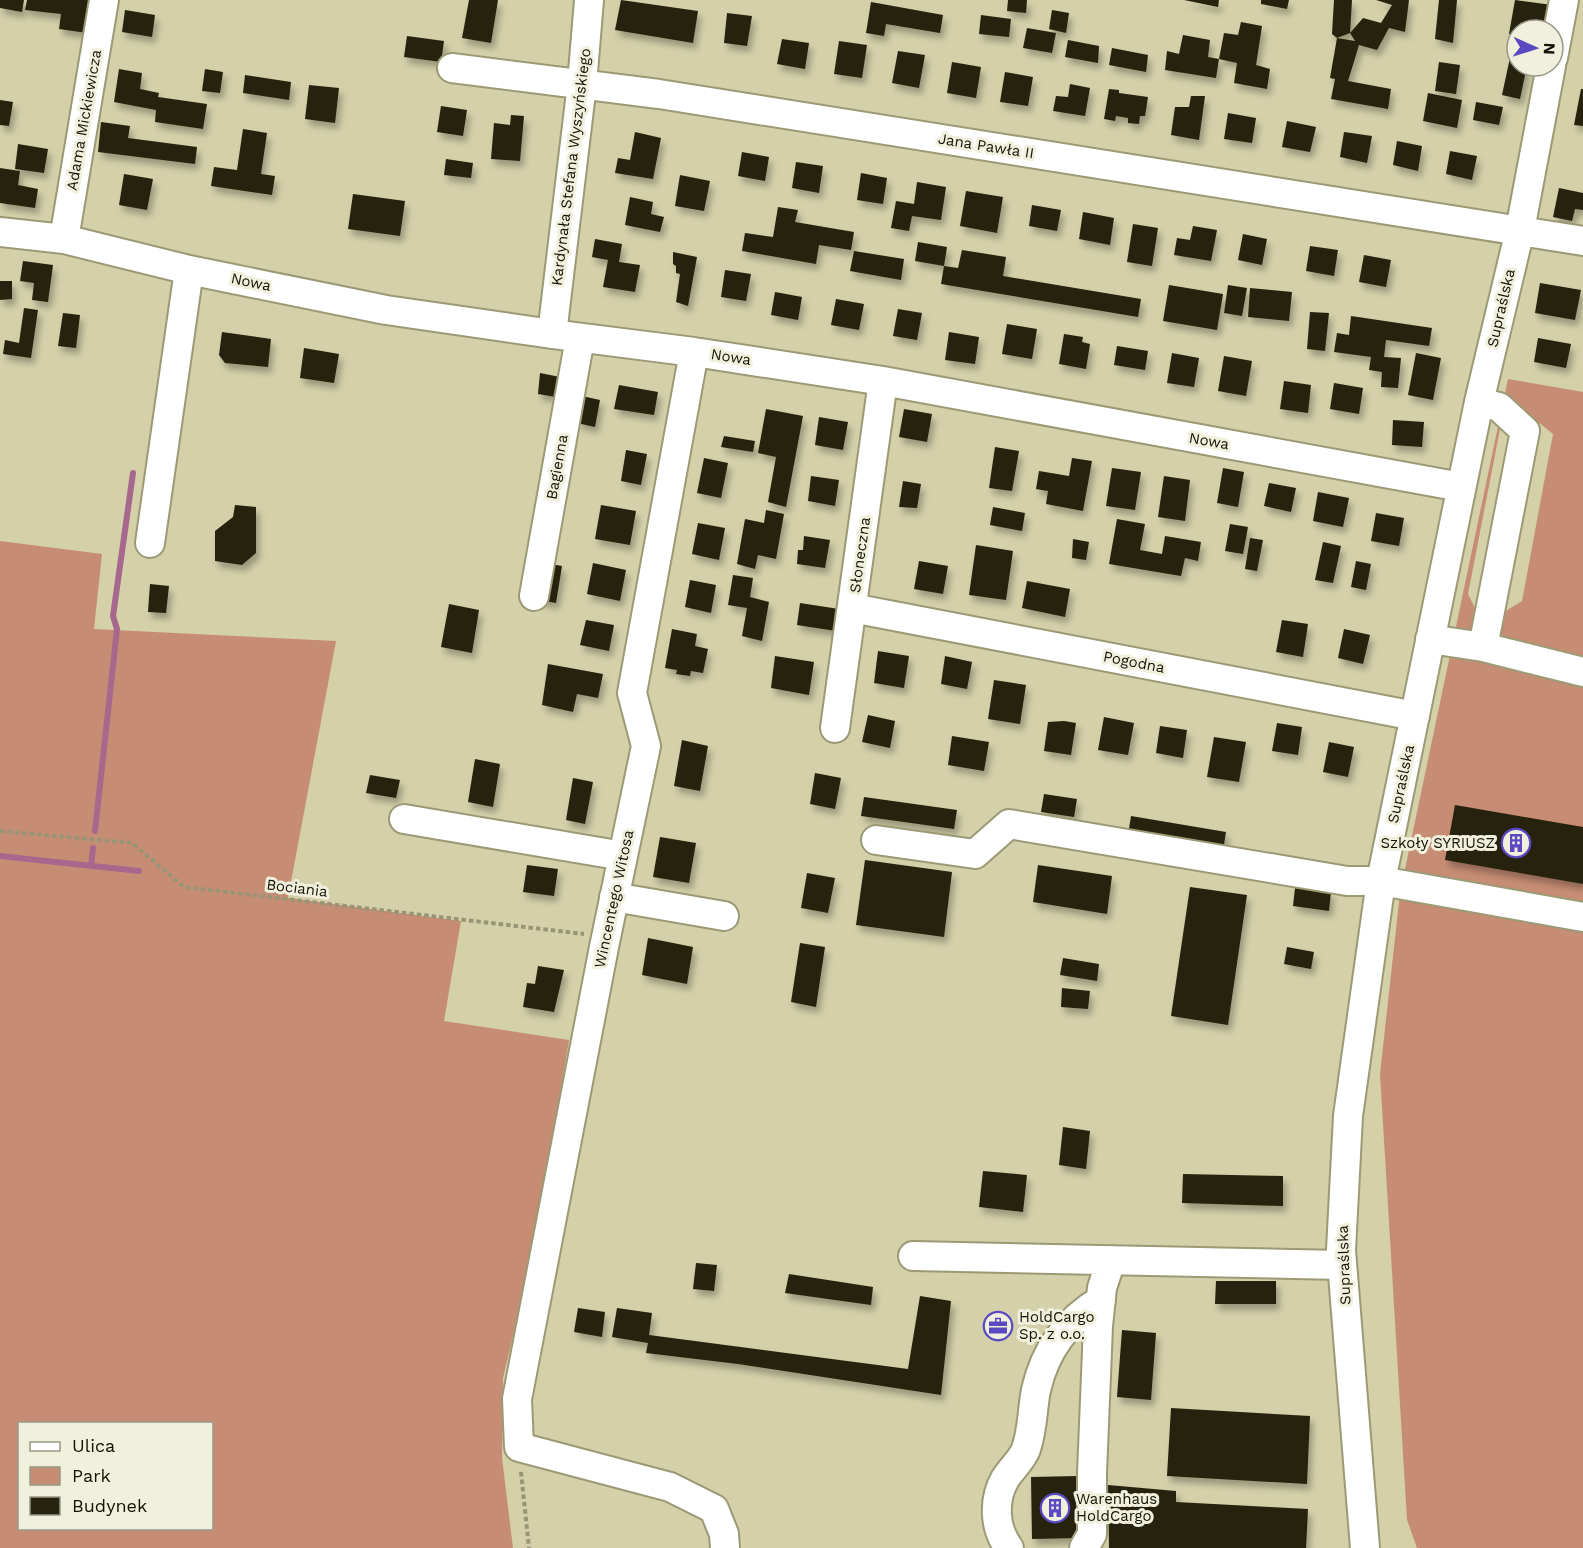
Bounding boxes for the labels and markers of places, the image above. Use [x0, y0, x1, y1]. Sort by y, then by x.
building icon: Szkoły SYRIUSZ [1500, 827, 1532, 859]
place label: Szkoły SYRIUSZ [1380, 834, 1495, 852]
place label: HoldCargo Sp. z o.o. [1019, 1308, 1094, 1343]
office icon: HoldCargo Sp. z o.o. [982, 1310, 1014, 1342]
place label: Warenhaus HoldCargo [1076, 1490, 1157, 1525]
building icon: Warenhaus HoldCargo [1039, 1492, 1071, 1524]

